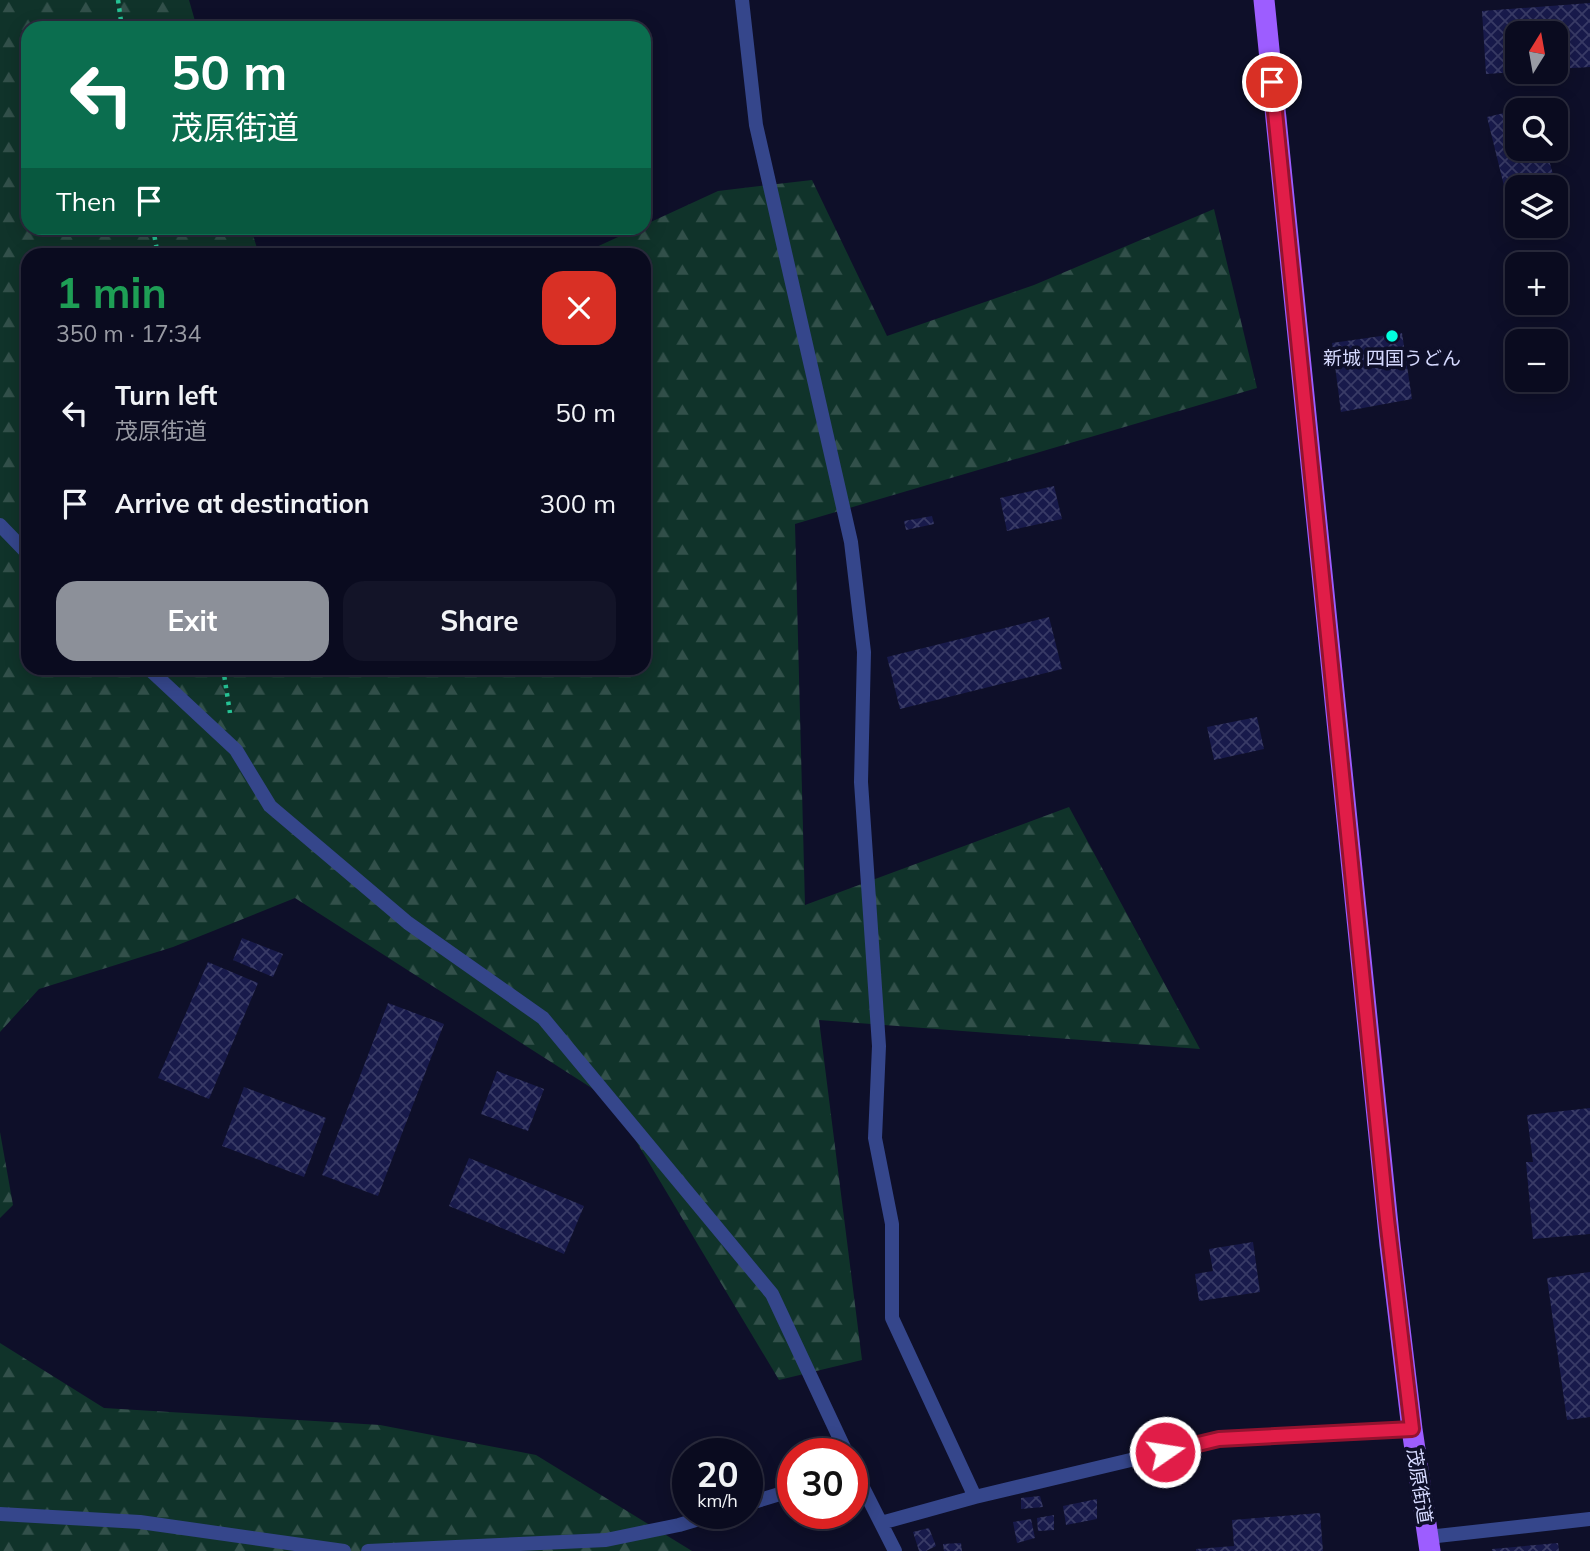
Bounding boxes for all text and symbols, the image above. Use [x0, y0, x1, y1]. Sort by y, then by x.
north arrow [1505, 21, 1568, 84]
map controls [1505, 21, 1568, 392]
text: 50 m [171, 41, 287, 102]
icon: left [56, 49, 147, 140]
pin [1242, 52, 1302, 112]
icon: arrive [1253, 63, 1291, 101]
button: search [1505, 98, 1568, 161]
text: 茂原街道 [171, 107, 299, 147]
button: layers [1505, 175, 1568, 238]
icon: arrive [130, 182, 168, 220]
text: Then [56, 185, 116, 218]
button: + [1505, 252, 1568, 315]
text: 1 min [56, 266, 167, 319]
button: close [542, 271, 616, 345]
text: 350 m · 17:34 [56, 319, 201, 348]
marker: 新城 四国うどん [1384, 328, 1400, 344]
button: − [1505, 329, 1568, 392]
place label: 新城 四国うどん [1323, 346, 1461, 370]
text: Turn left [115, 379, 217, 412]
icon: left [56, 394, 94, 432]
text: 50 m [555, 396, 616, 429]
text: 茂原街道 [115, 416, 207, 445]
icon: arrive [56, 485, 94, 523]
text: Arrive at destination [115, 487, 370, 520]
text: 300 m [540, 487, 616, 520]
button: Exit [56, 581, 329, 661]
button: Share [343, 581, 616, 661]
position arrow [1128, 1415, 1202, 1489]
speed limit sign: 30 [777, 1438, 868, 1529]
street label: 茂原街道 [1402, 1447, 1438, 1525]
text: 20 [696, 1452, 739, 1496]
text: km/h [697, 1489, 738, 1512]

